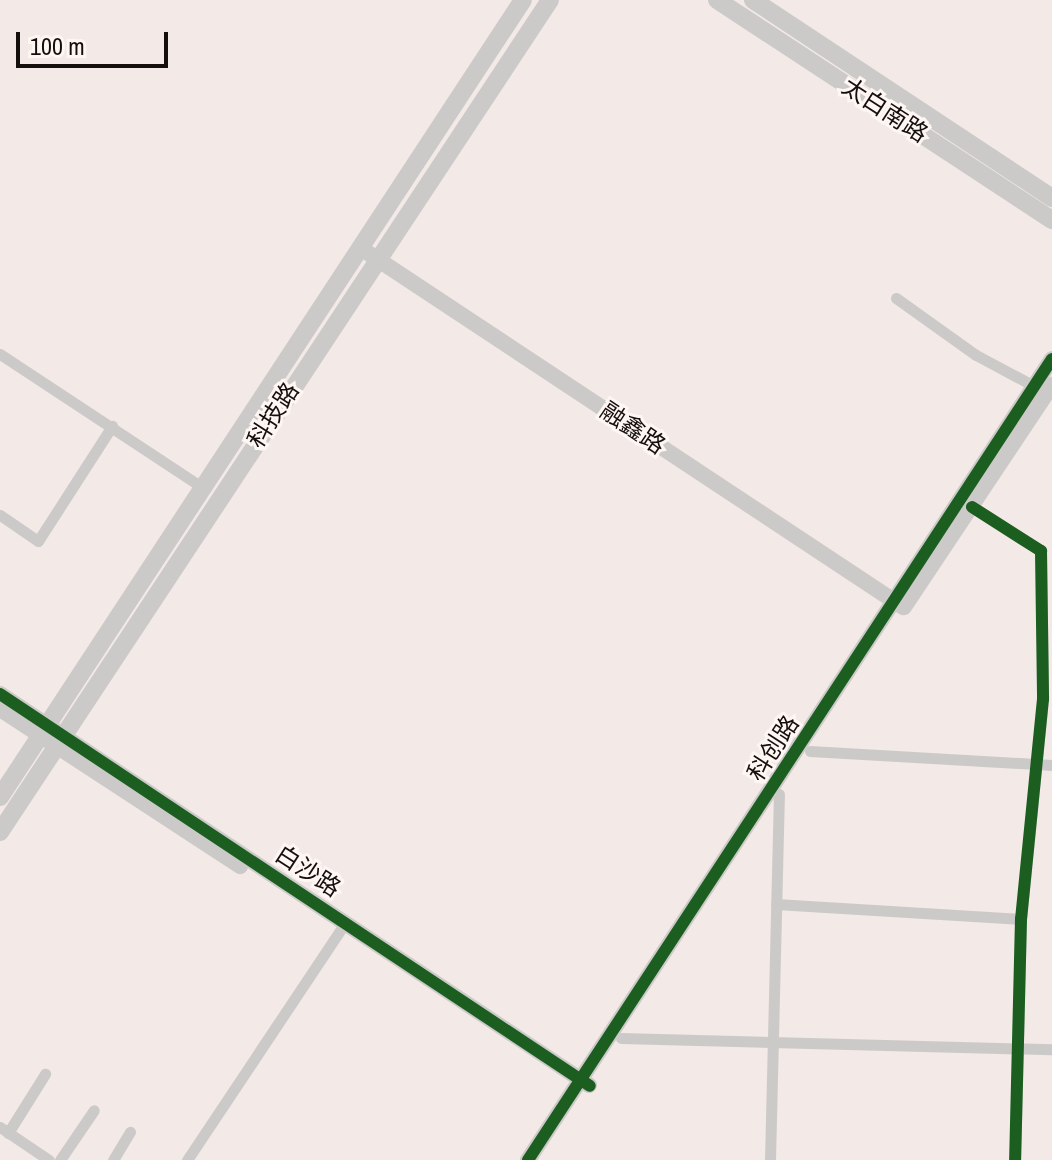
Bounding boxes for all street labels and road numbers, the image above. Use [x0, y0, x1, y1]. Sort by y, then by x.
street label: 太白南路 [837, 72, 933, 148]
street label: 科技路 [241, 377, 305, 453]
street label: 融鑫路 [595, 396, 671, 460]
street label: 科创路 [741, 710, 805, 786]
street label: 白沙路 [270, 839, 346, 903]

